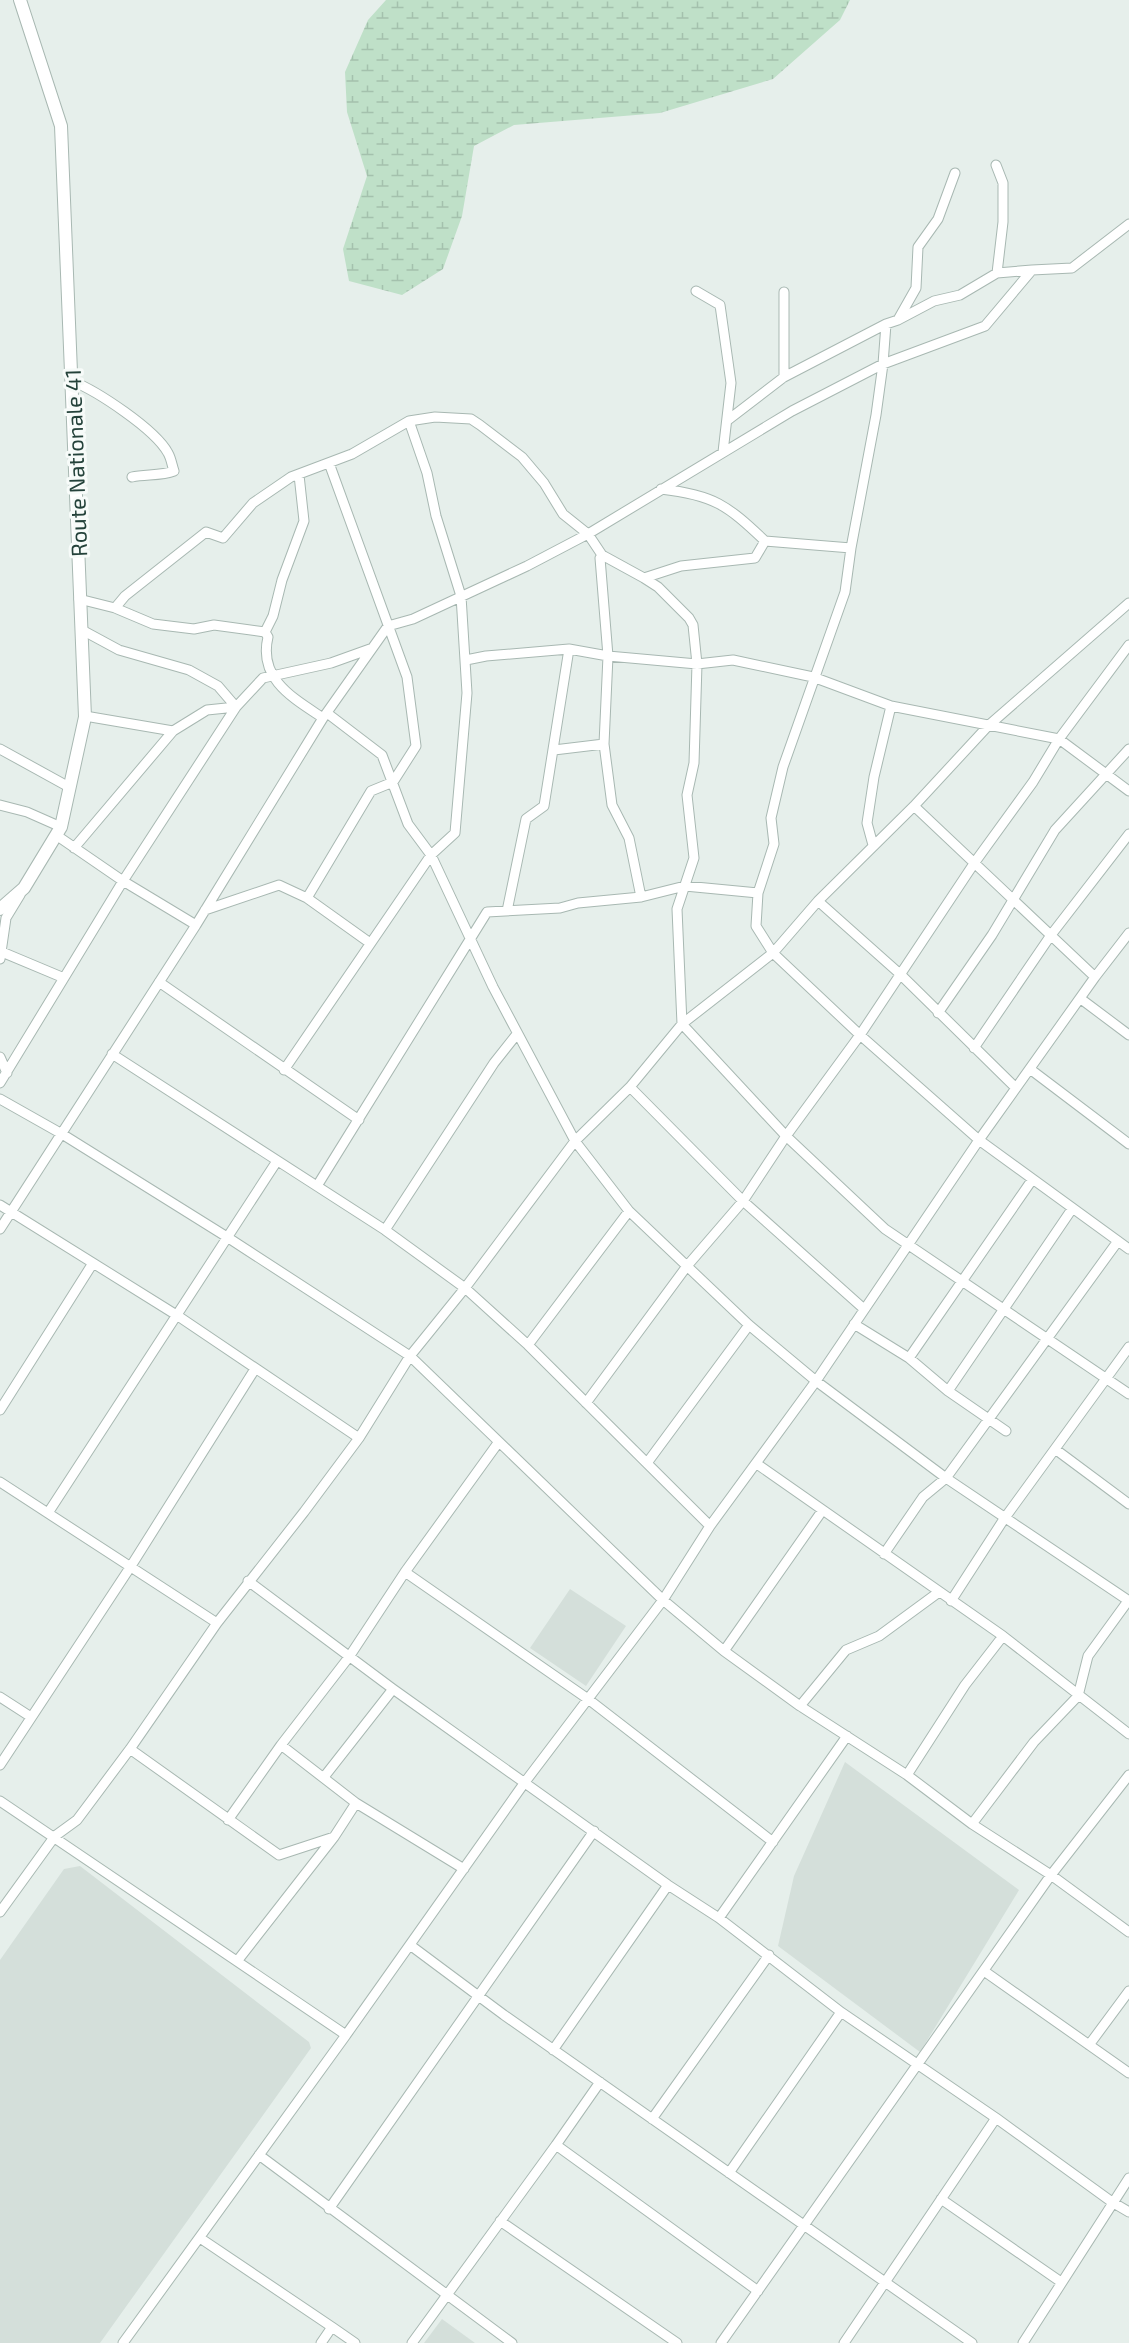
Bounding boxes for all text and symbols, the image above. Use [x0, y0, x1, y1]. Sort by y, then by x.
street label: Route Nationale 41 [59, 369, 91, 557]

